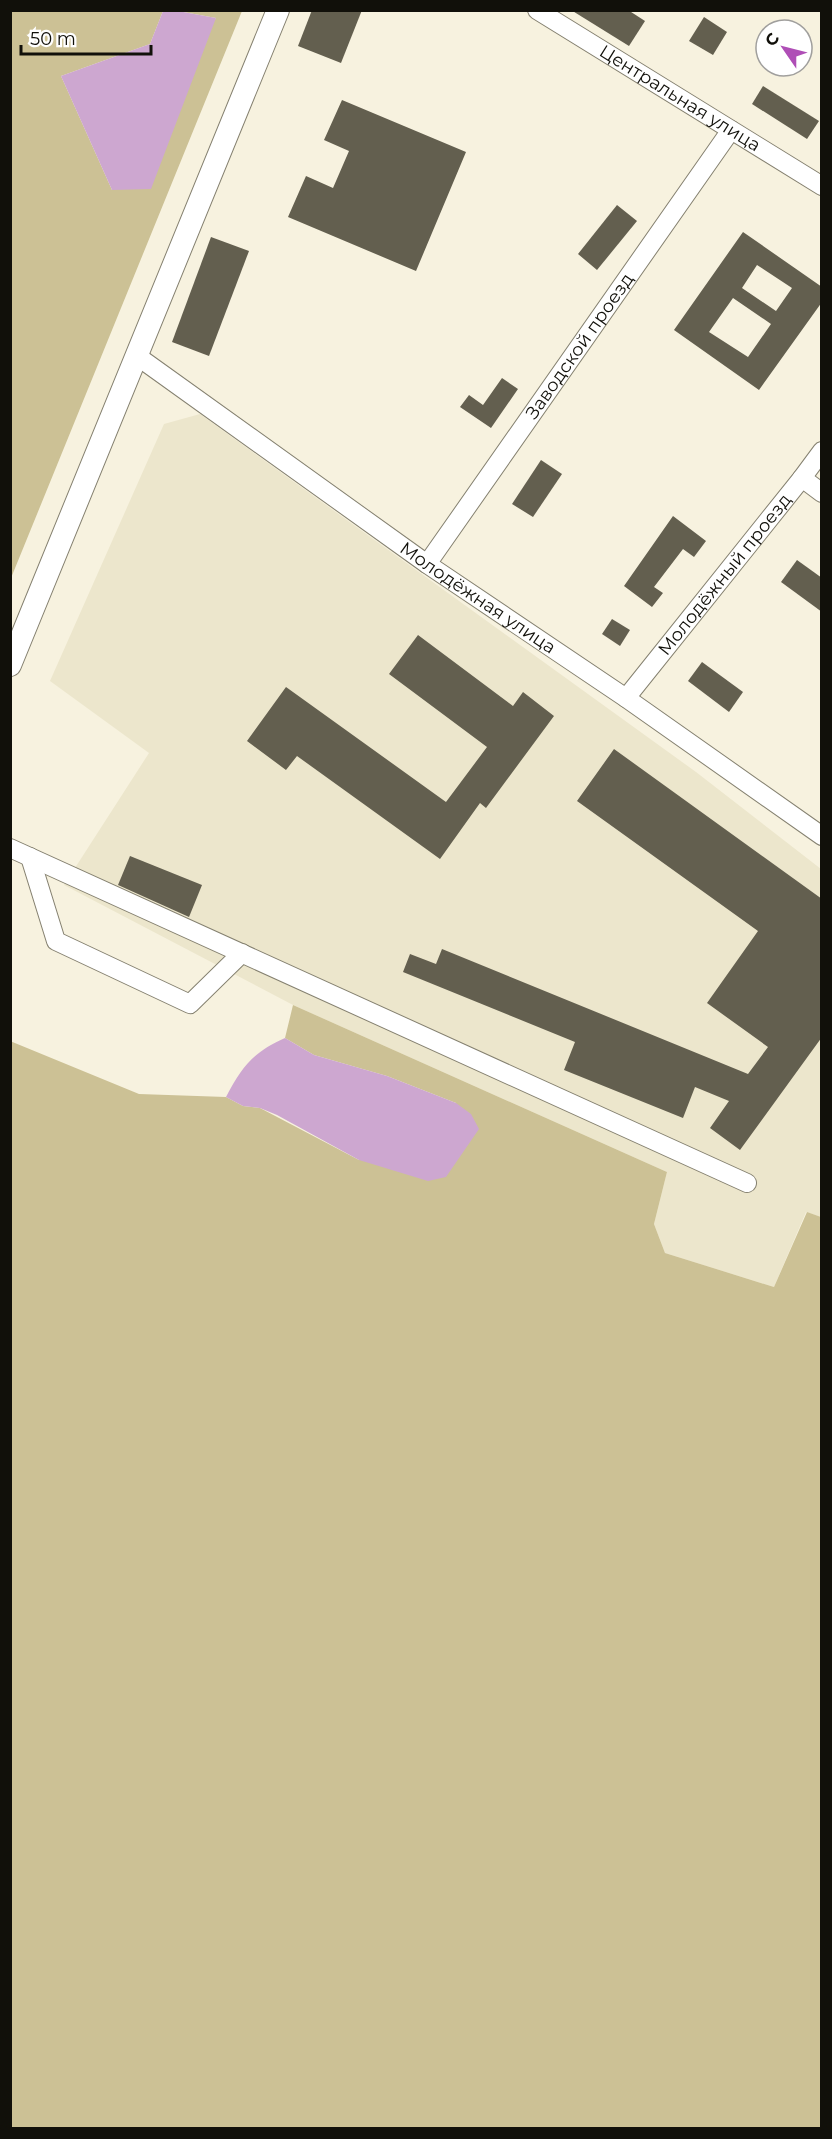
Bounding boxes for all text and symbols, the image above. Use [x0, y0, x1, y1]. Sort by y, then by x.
scale bar [21, 18, 152, 56]
north arrow [754, 18, 814, 78]
text: 50 m [30, 28, 76, 50]
text: С [761, 29, 783, 50]
street label: Центральная улица [595, 40, 765, 156]
street label: Заводской проезд [521, 269, 638, 423]
street label: Молодёжный проезд [653, 489, 796, 660]
street label: Молодёжная улица [396, 537, 560, 659]

